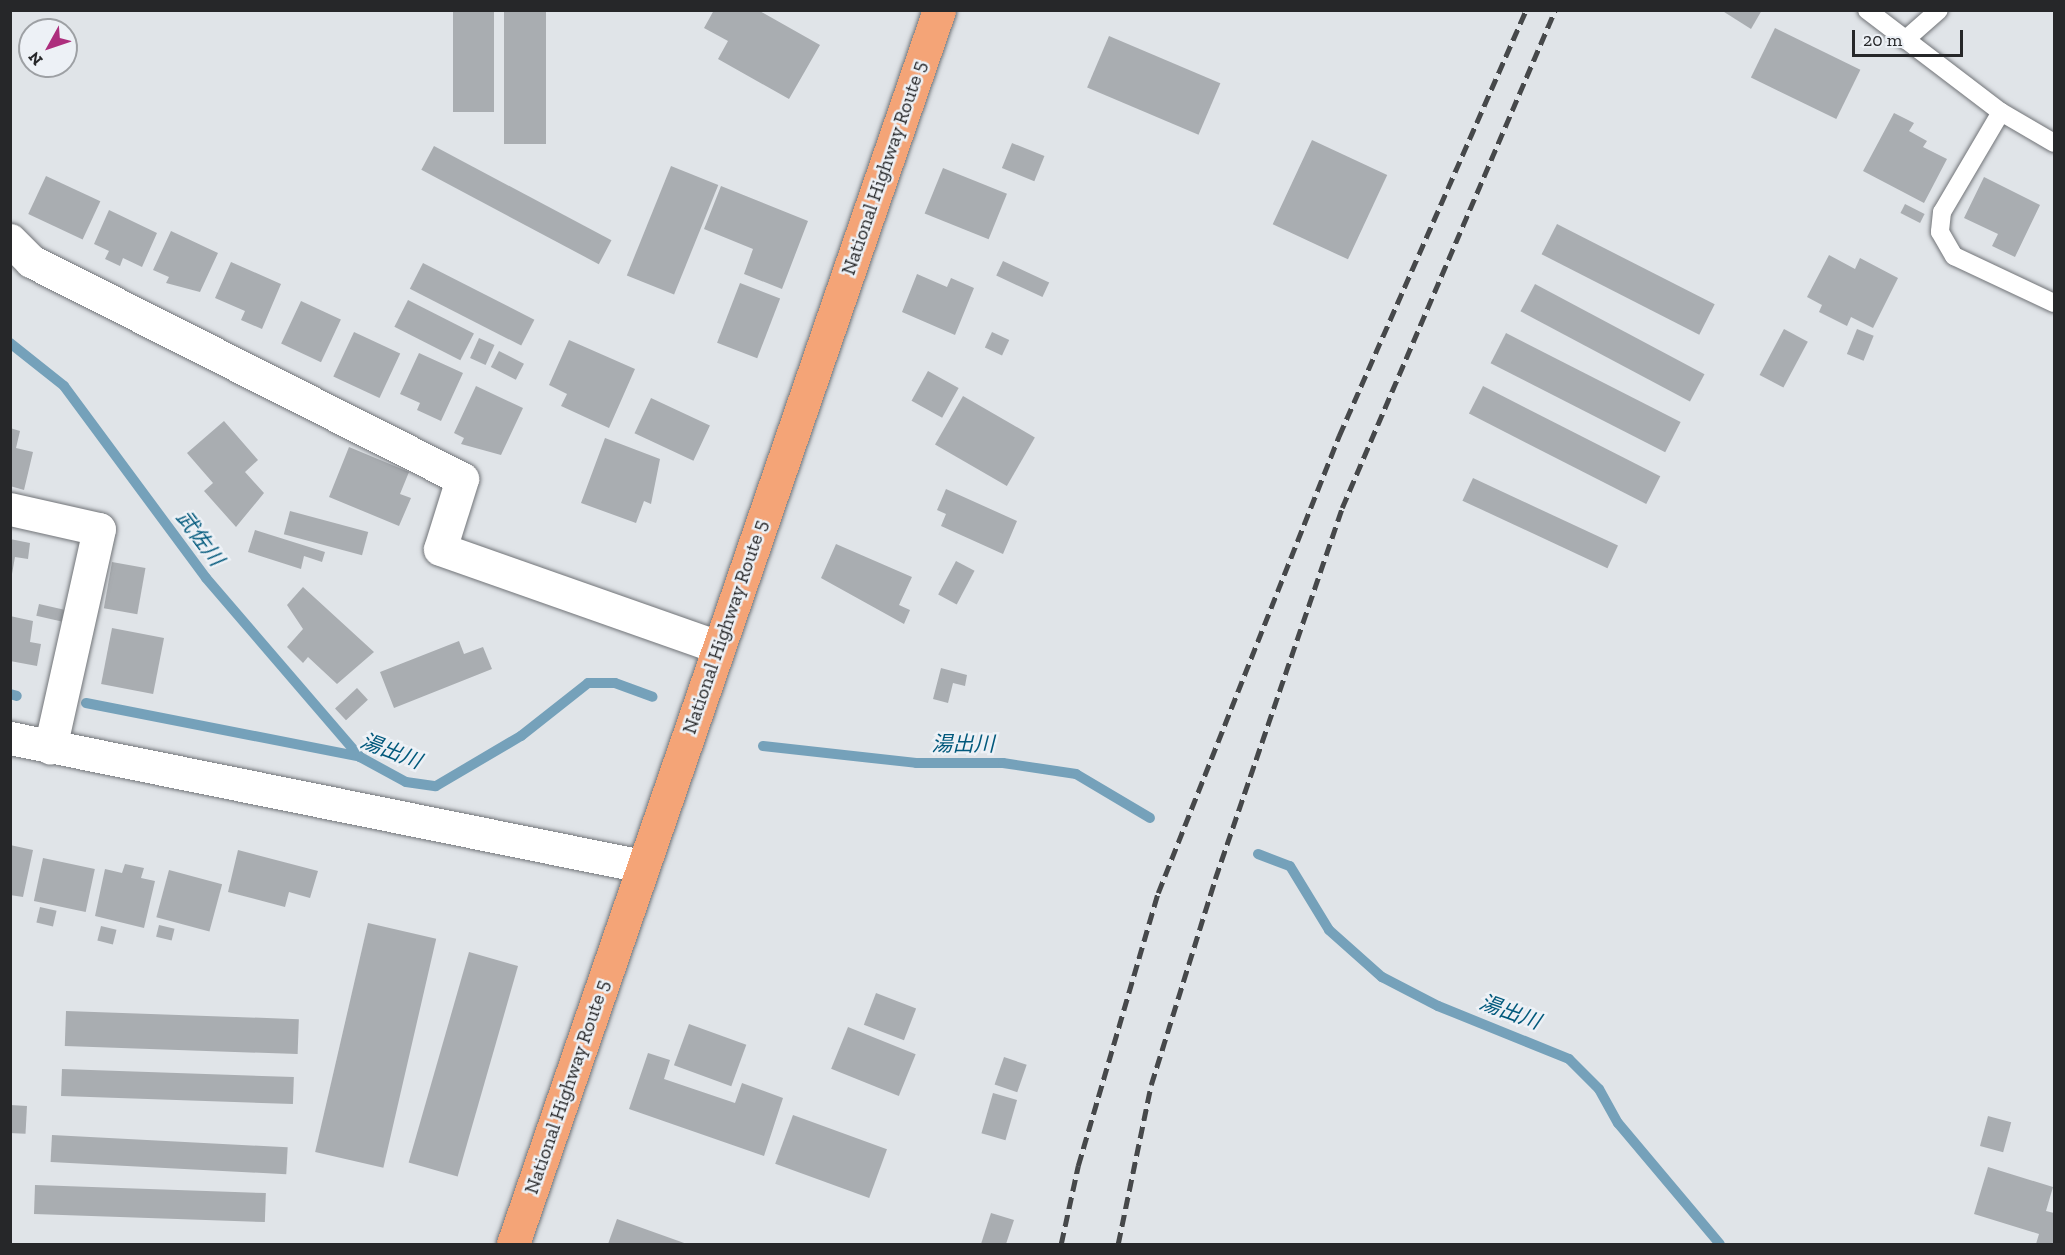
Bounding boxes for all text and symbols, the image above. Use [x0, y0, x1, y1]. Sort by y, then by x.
north arrow [18, 18, 78, 78]
scale bar [1855, 18, 1966, 56]
text: 20 m [1863, 29, 1902, 51]
text: N [24, 48, 47, 69]
street label: National Highway Route 5 [836, 58, 932, 278]
water label: 武佐川 [171, 505, 229, 571]
street label: National Highway Route 5 [677, 517, 773, 737]
water label: 湯出川 [357, 728, 425, 774]
water label: 湯出川 [932, 731, 994, 757]
street label: National Highway Route 5 [519, 977, 615, 1197]
water label: 湯出川 [1476, 989, 1544, 1035]

